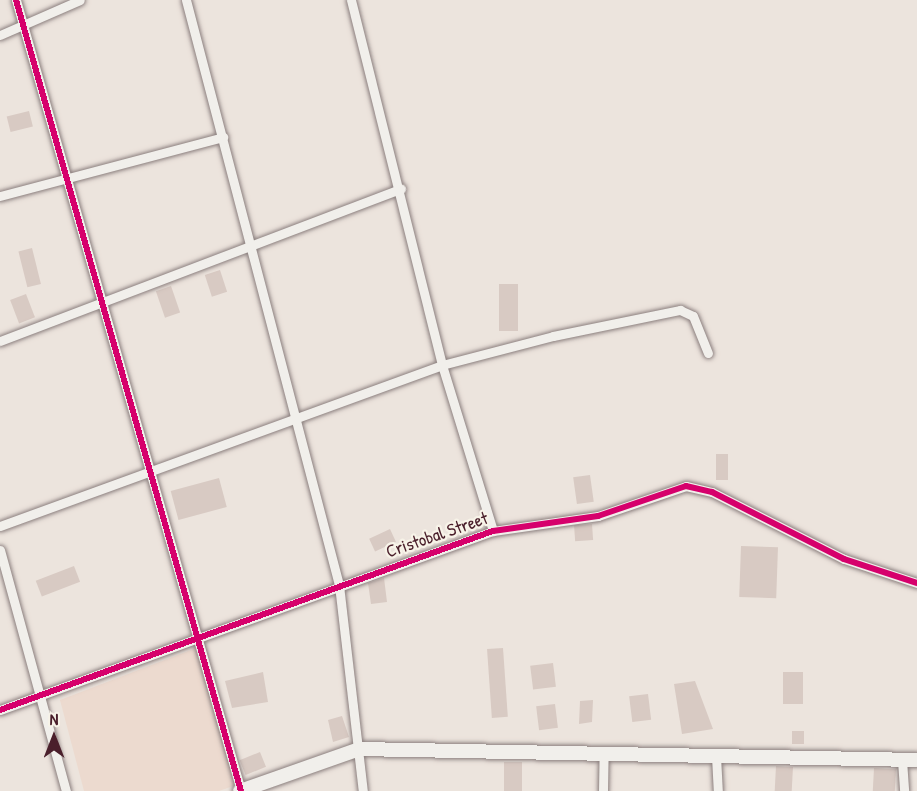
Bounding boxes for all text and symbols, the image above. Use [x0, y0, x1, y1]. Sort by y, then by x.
street label: Cristobal Street [383, 507, 491, 563]
north arrow [24, 707, 84, 767]
text: N [50, 708, 58, 730]

